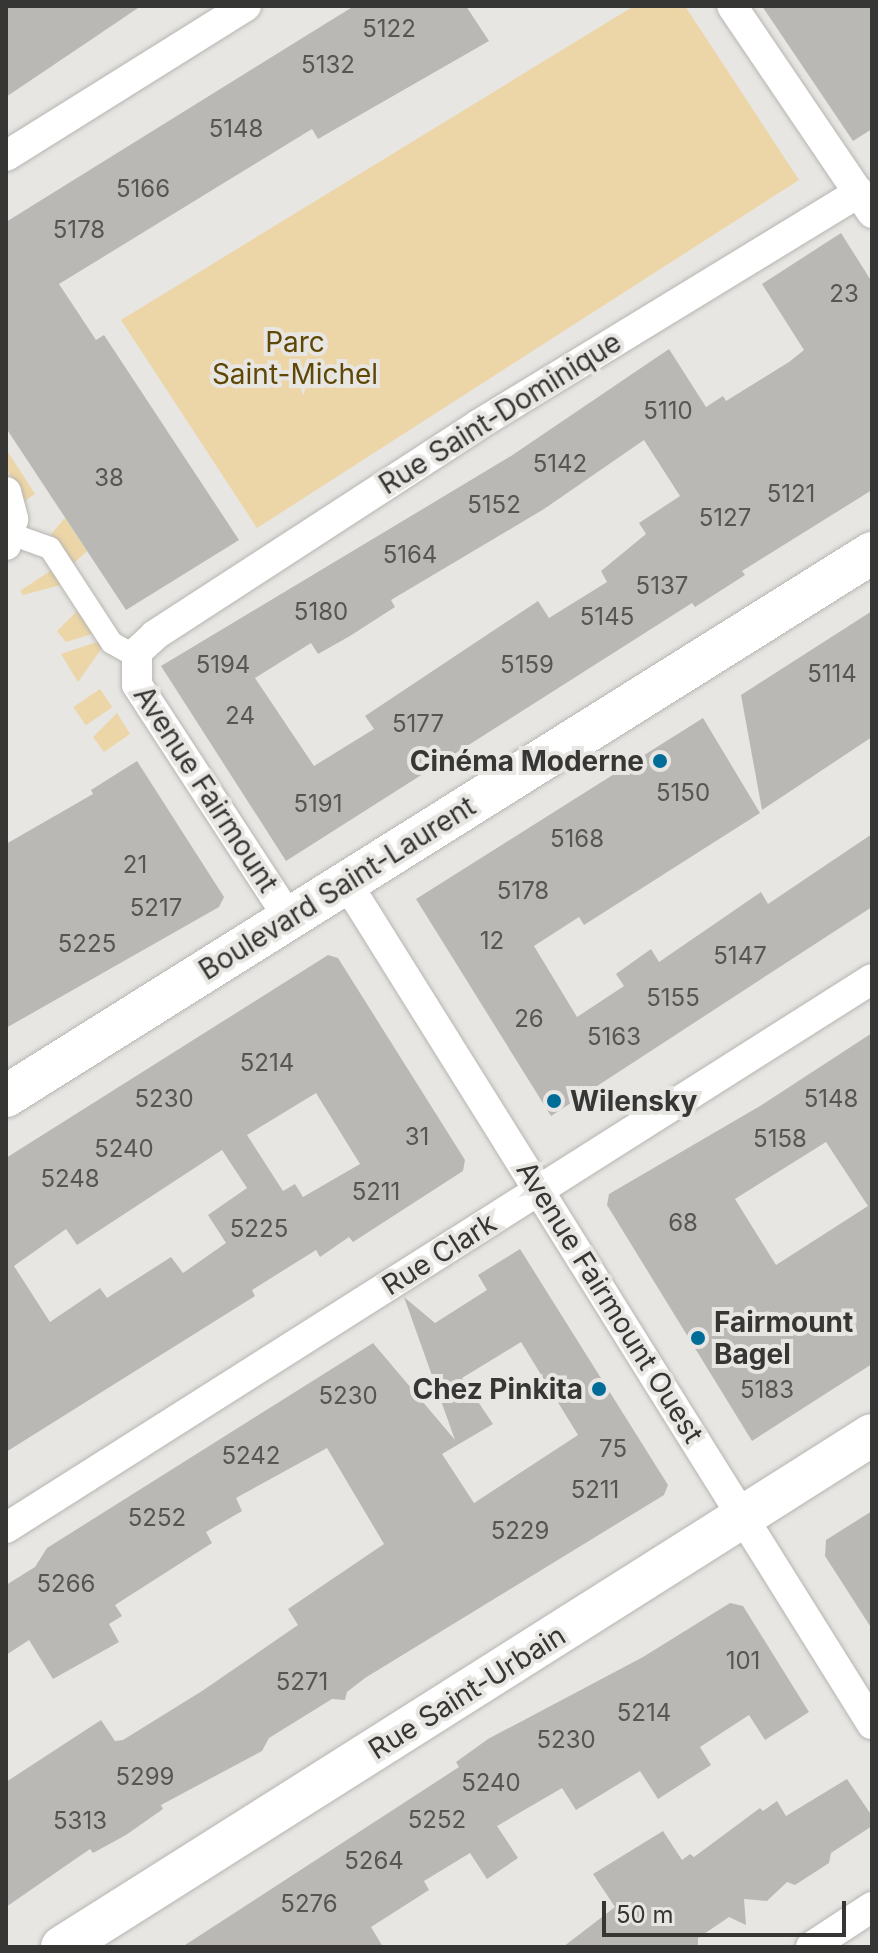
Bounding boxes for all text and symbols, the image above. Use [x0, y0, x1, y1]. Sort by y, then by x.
house number: 5122 [362, 15, 416, 43]
house number: 5132 [301, 51, 355, 79]
house number: 5148 [209, 115, 263, 143]
house number: 5166 [116, 175, 170, 203]
house number: 5178 [53, 216, 105, 244]
house number: 23 [829, 280, 859, 308]
park label: Parc Saint-Michel [212, 325, 378, 391]
street label: Rue Saint-Dominique [373, 325, 627, 501]
house number: 5110 [643, 397, 693, 425]
house number: 5142 [533, 450, 587, 478]
house number: 38 [94, 464, 124, 492]
house number: 5121 [767, 480, 815, 508]
house number: 5152 [467, 491, 521, 519]
house number: 5127 [699, 504, 751, 532]
house number: 5164 [383, 541, 437, 569]
house number: 5137 [636, 572, 688, 600]
house number: 5180 [294, 598, 348, 626]
house number: 5145 [580, 603, 634, 631]
house number: 5194 [196, 651, 250, 679]
house number: 5159 [500, 651, 554, 679]
house number: 5114 [807, 660, 857, 688]
street label: Avenue Fairmount [127, 680, 285, 898]
house number: 24 [225, 702, 255, 730]
house number: 5177 [392, 710, 444, 738]
place label: Cinéma Moderne [410, 744, 644, 778]
marker: Cinéma Moderne [651, 752, 669, 770]
house number: 5150 [656, 779, 710, 807]
street label: Boulevard Saint-Laurent [193, 789, 481, 987]
house number: 5191 [294, 790, 342, 818]
house number: 5168 [550, 825, 604, 853]
house number: 21 [123, 851, 147, 879]
house number: 5178 [497, 877, 549, 905]
house number: 5217 [130, 894, 182, 922]
house number: 12 [480, 927, 504, 955]
house number: 5225 [58, 930, 116, 958]
house number: 5147 [713, 942, 767, 970]
house number: 5155 [646, 984, 700, 1012]
house number: 26 [514, 1005, 544, 1033]
house number: 5163 [587, 1023, 641, 1051]
house number: 5214 [240, 1049, 294, 1077]
place label: Wilensky [570, 1084, 697, 1118]
house number: 5230 [134, 1085, 194, 1113]
house number: 5148 [804, 1085, 858, 1113]
marker: Wilensky [545, 1092, 563, 1110]
house number: 31 [405, 1123, 429, 1151]
house number: 5158 [753, 1125, 807, 1153]
house number: 5240 [94, 1135, 154, 1163]
street label: Avenue Fairmount Ouest [510, 1155, 710, 1449]
house number: 5248 [40, 1165, 100, 1193]
house number: 5211 [352, 1178, 400, 1206]
street label: Rue Clark [376, 1206, 502, 1302]
house number: 68 [668, 1209, 698, 1237]
house number: 5225 [230, 1215, 288, 1243]
place label: Fairmount Bagel [714, 1305, 853, 1371]
marker: Fairmount Bagel [689, 1329, 707, 1347]
place label: Chez Pinkita [412, 1372, 583, 1406]
house number: 5183 [740, 1376, 794, 1404]
marker: Chez Pinkita [590, 1380, 608, 1398]
house number: 5230 [318, 1382, 378, 1410]
house number: 75 [599, 1435, 627, 1463]
house number: 5242 [222, 1442, 280, 1470]
house number: 5211 [571, 1476, 619, 1504]
house number: 5252 [128, 1504, 186, 1532]
house number: 5229 [491, 1517, 549, 1545]
house number: 5266 [37, 1570, 95, 1598]
street label: Rue Saint-Urbain [362, 1618, 572, 1766]
house number: 101 [726, 1647, 760, 1675]
house number: 5271 [276, 1668, 328, 1696]
house number: 5214 [617, 1699, 671, 1727]
house number: 5230 [536, 1726, 596, 1754]
house number: 5299 [116, 1763, 174, 1791]
house number: 5240 [461, 1769, 521, 1797]
house number: 5252 [408, 1806, 466, 1834]
house number: 5313 [53, 1807, 107, 1835]
house number: 5264 [344, 1847, 404, 1875]
scale bar [606, 1885, 850, 1935]
house number: 5276 [280, 1890, 338, 1918]
text: 50 m [616, 1900, 674, 1929]

